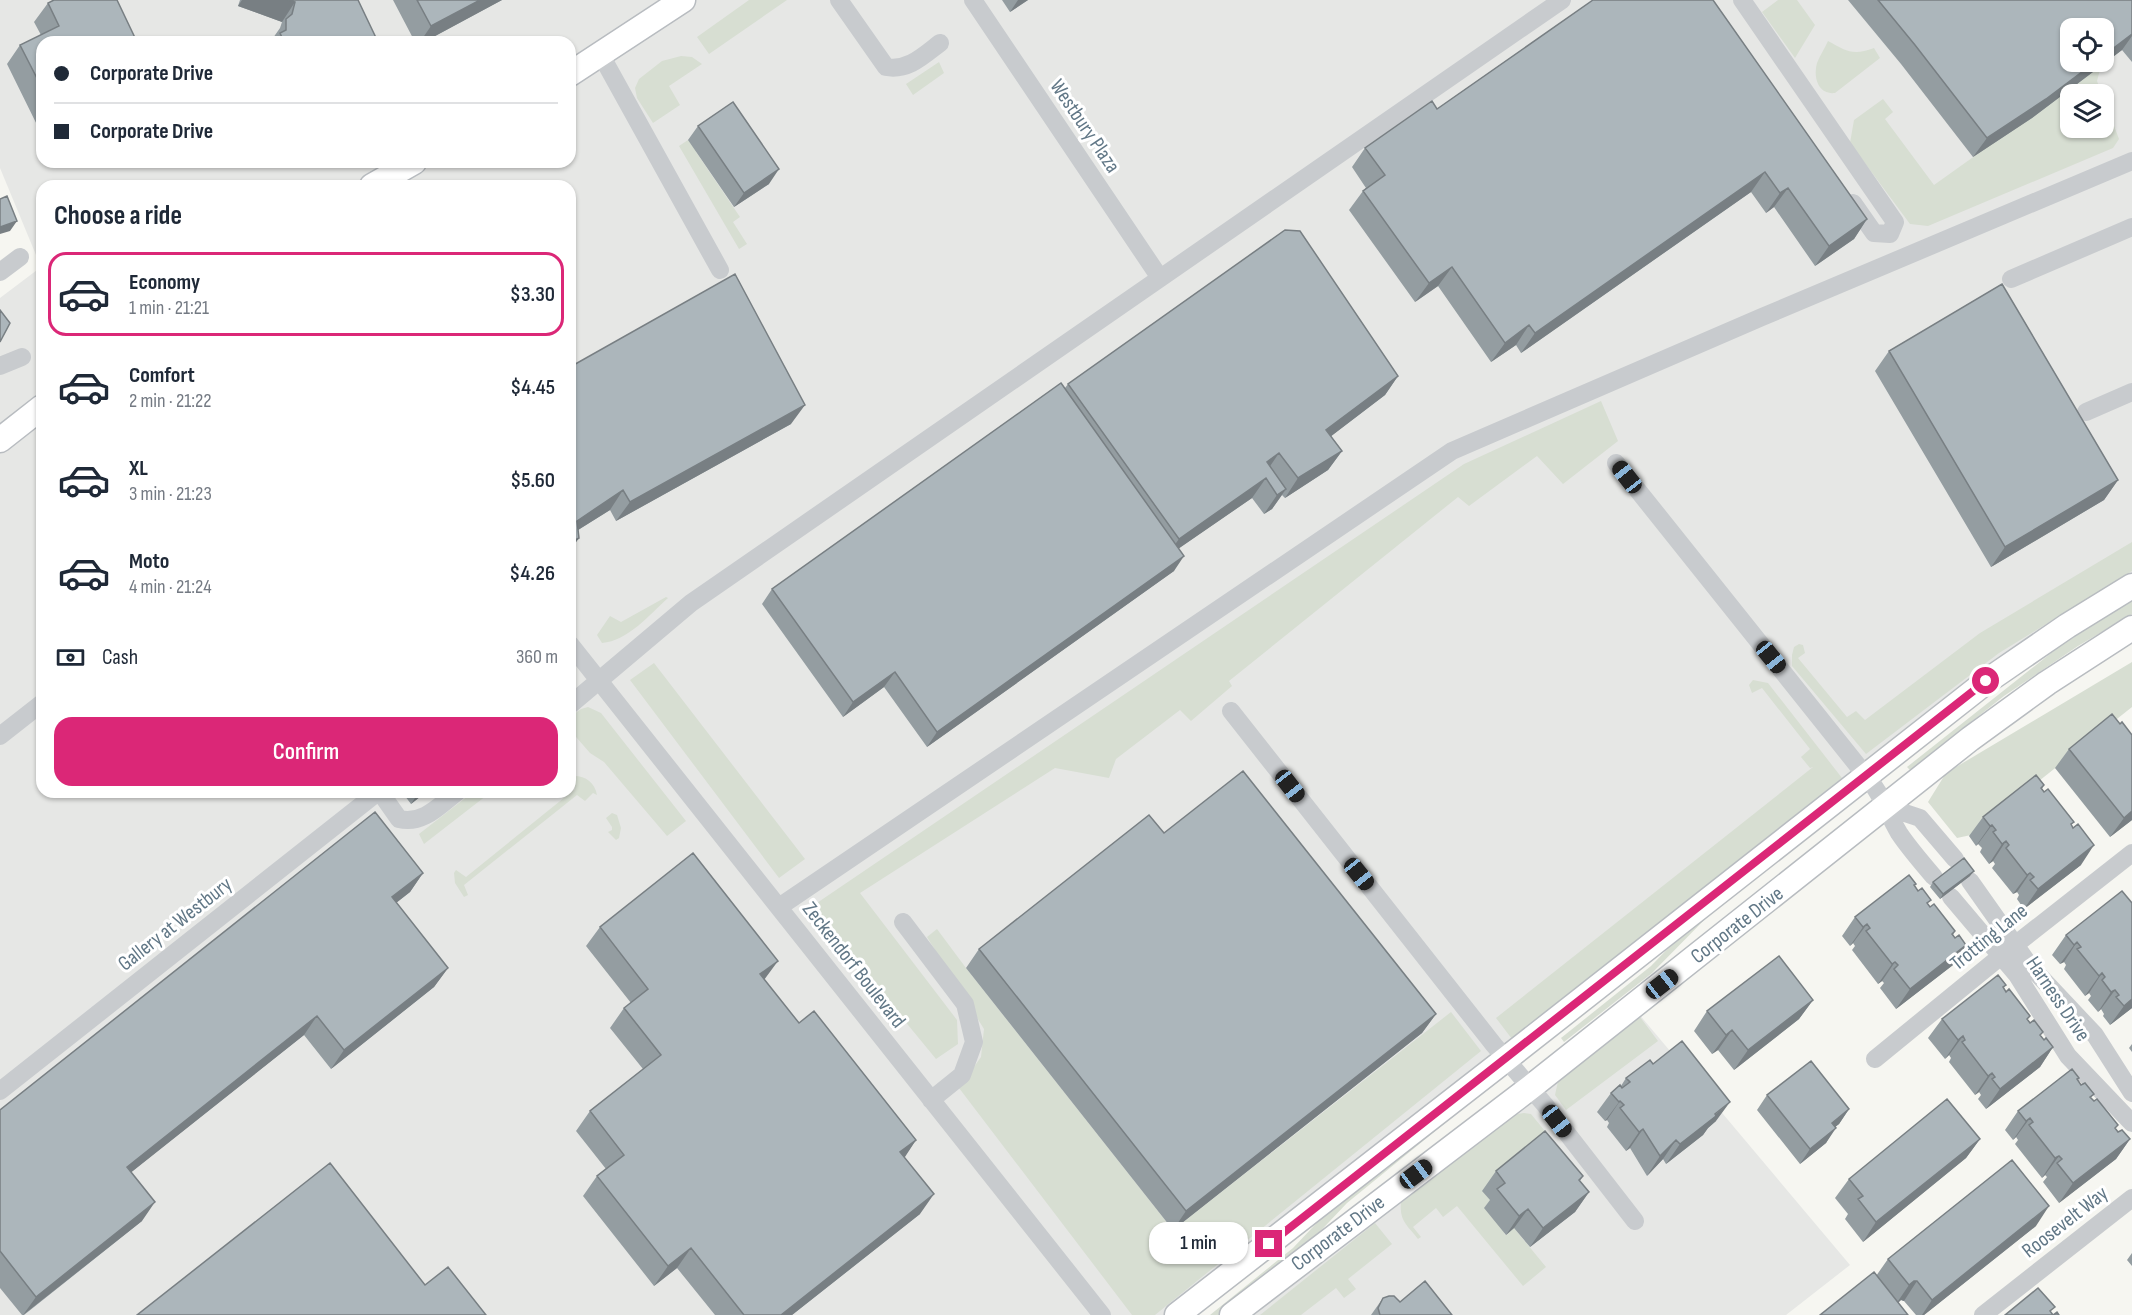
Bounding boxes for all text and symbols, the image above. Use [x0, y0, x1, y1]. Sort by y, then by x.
map controls [2060, 18, 2114, 138]
button: locate [2060, 18, 2114, 72]
text: Corporate Drive [90, 60, 213, 87]
street label: Westbury Plaza [1045, 75, 1125, 177]
button: layers [2060, 84, 2114, 138]
text: Corporate Drive [90, 118, 213, 145]
text: Choose a ride [54, 200, 182, 232]
icon: car [57, 267, 111, 321]
text: Economy [129, 269, 200, 296]
text: $3.30 [510, 281, 555, 308]
text: 1 min · 21:21 [129, 296, 209, 320]
icon: car [57, 360, 111, 414]
text: Comfort [129, 362, 195, 389]
text: $4.45 [510, 374, 555, 401]
text: 2 min · 21:22 [129, 389, 211, 413]
icon: car [57, 453, 111, 507]
text: XL [129, 455, 148, 482]
car [1609, 457, 1645, 497]
text: $5.60 [510, 467, 555, 494]
text: 3 min · 21:23 [129, 482, 212, 506]
icon: car [57, 546, 111, 600]
text: Moto [129, 548, 169, 575]
text: $4.26 [509, 560, 555, 587]
text: 4 min · 21:24 [129, 575, 212, 599]
car [1753, 637, 1789, 677]
icon: cash [54, 641, 87, 674]
text: Cash [102, 644, 138, 671]
text: 360 m [516, 645, 558, 669]
route start [1972, 667, 1999, 694]
button: Confirm [54, 717, 558, 786]
car [1272, 766, 1308, 806]
car [1341, 854, 1377, 894]
street label: Gallery at Westbury [113, 872, 237, 976]
street label: Corporate Drive [1686, 881, 1788, 969]
street label: Zeckendorf Boulevard [797, 897, 911, 1033]
street label: Trotting Lane [1945, 898, 2033, 976]
street label: Harness Drive [2020, 952, 2096, 1046]
car [1642, 966, 1682, 1002]
car [1539, 1101, 1575, 1141]
car [1396, 1156, 1436, 1192]
street label: Roosevelt Way [2017, 1181, 2113, 1263]
street label: Corporate Drive [1286, 1190, 1390, 1276]
callout: 1 min [1149, 1223, 1248, 1265]
route end [1255, 1230, 1282, 1257]
text: 1 min [1180, 1231, 1217, 1255]

